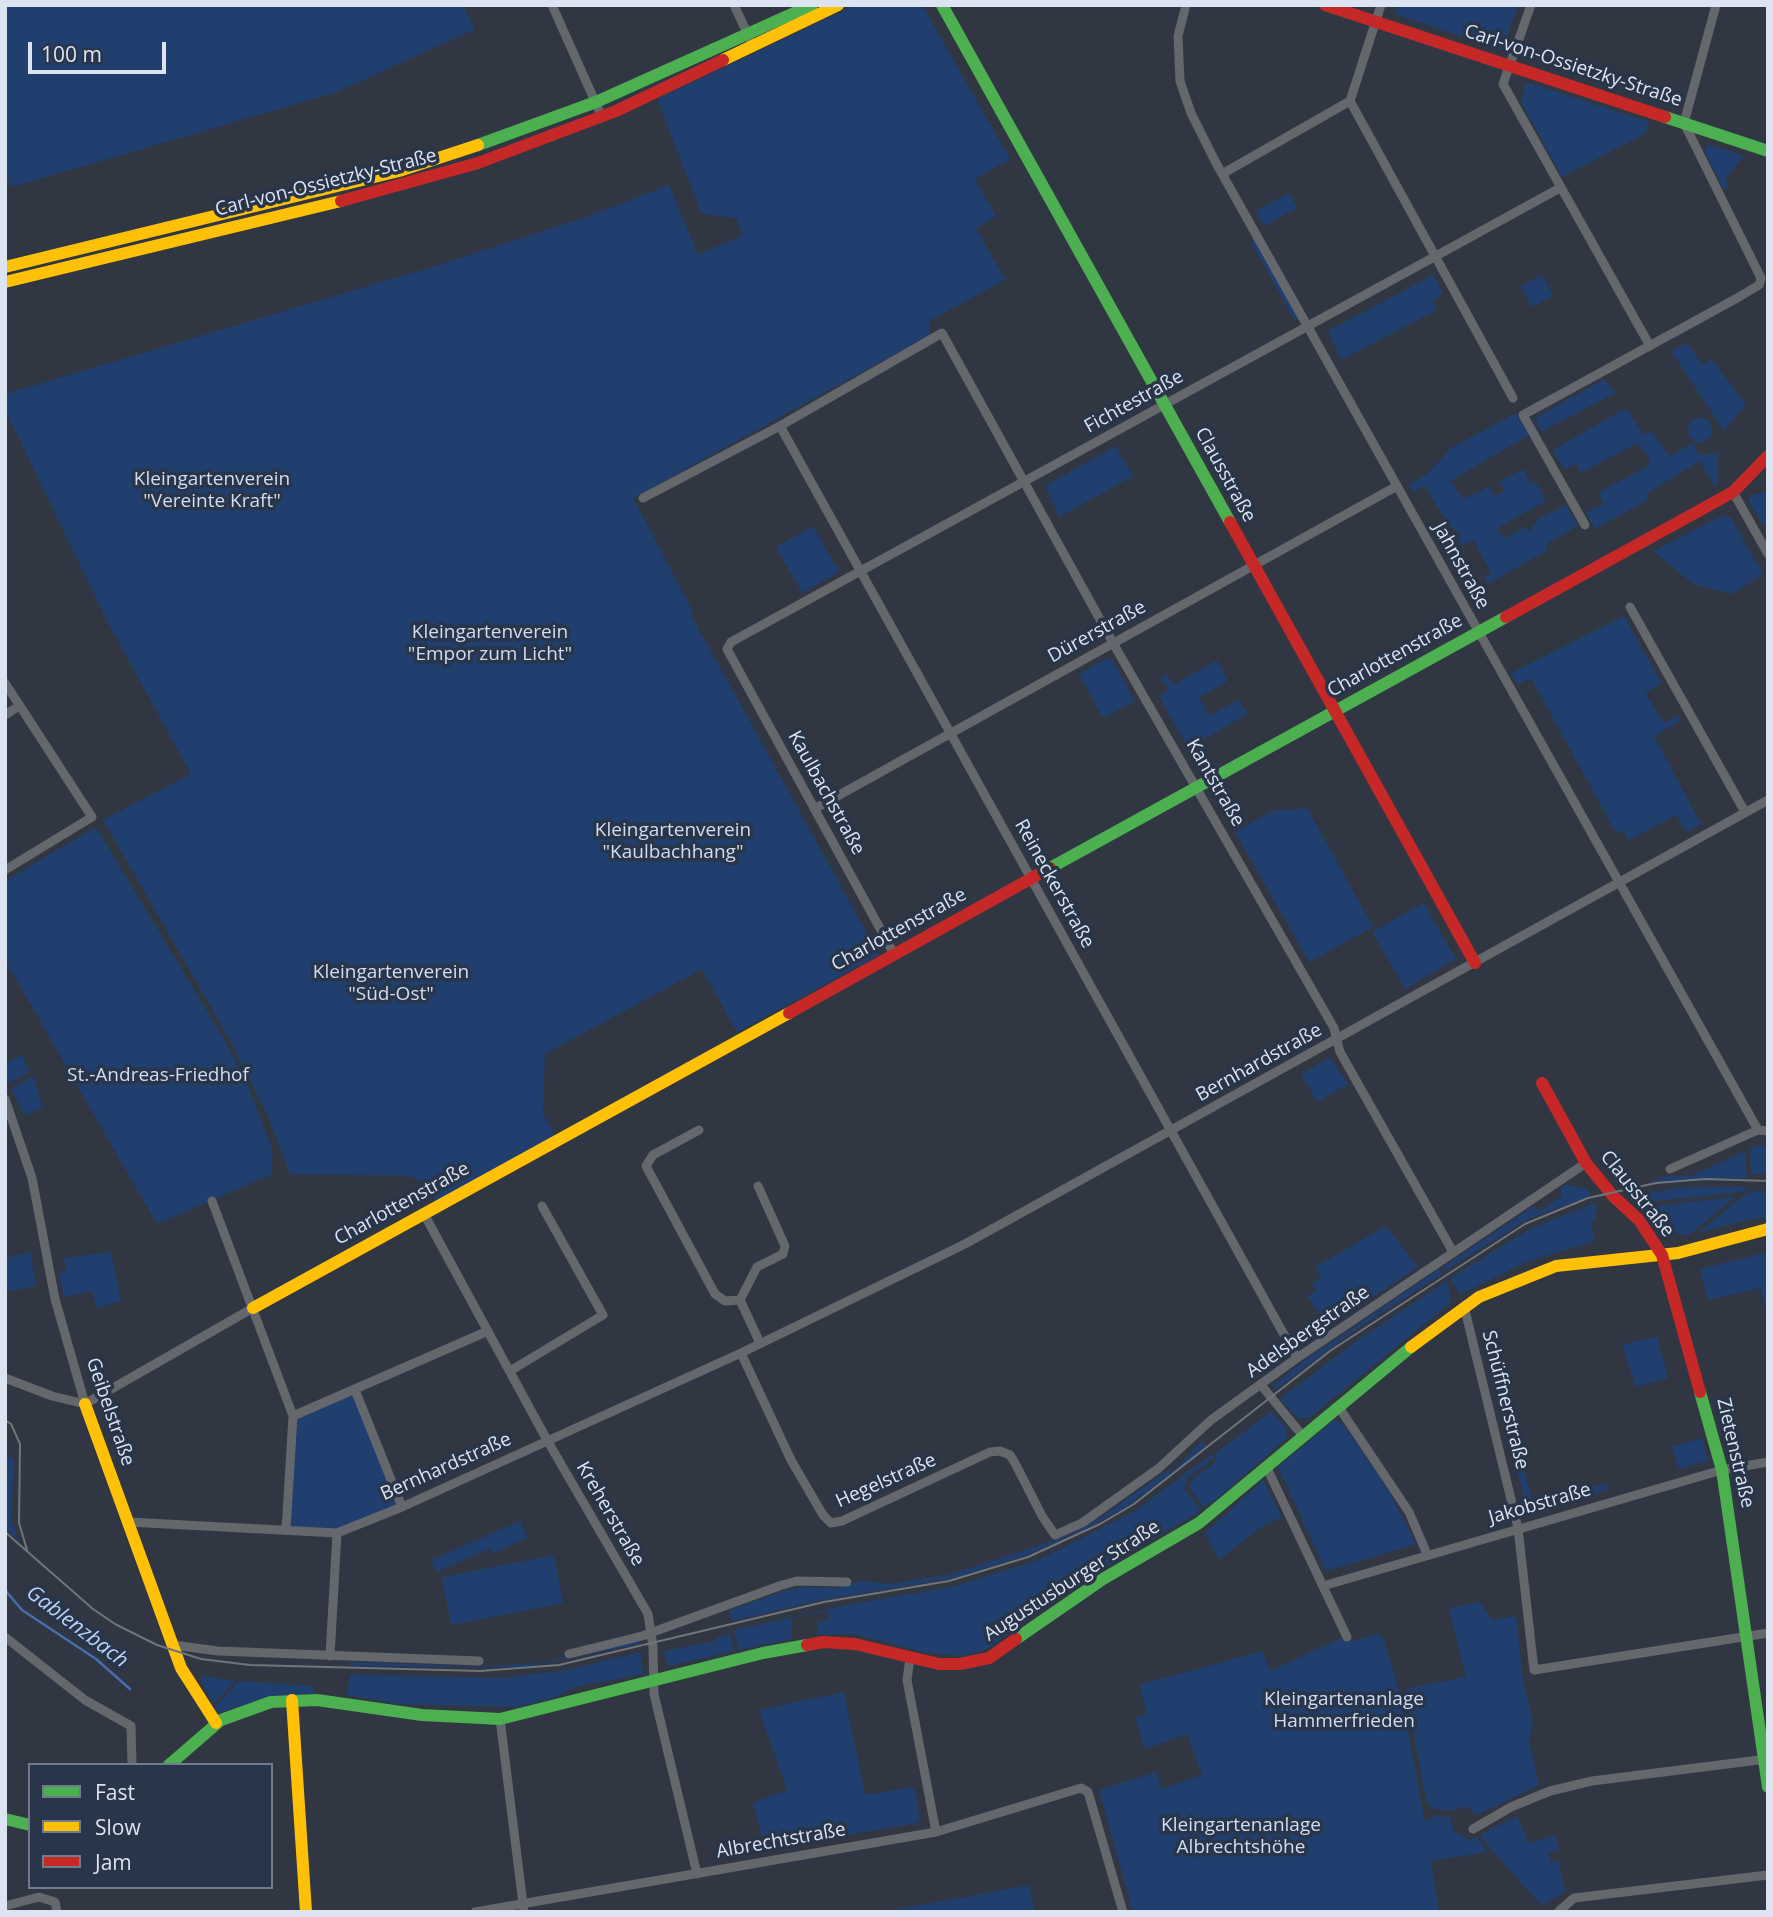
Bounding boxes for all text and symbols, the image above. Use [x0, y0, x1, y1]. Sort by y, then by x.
street label: Carl-von-Ossietzky-Straße [1461, 20, 1685, 112]
scale bar [32, 28, 170, 72]
text: 100 m [41, 40, 102, 68]
street label: Carl-von-Ossietzky-Straße [213, 144, 439, 222]
street label: Fichtestraße [1081, 365, 1187, 439]
street label: Clausstraße [1190, 424, 1260, 526]
park label: Kleingartenverein "Vereinte Kraft" [134, 469, 290, 513]
street label: Jahnstraße [1428, 519, 1494, 613]
street label: Dürerstraße [1044, 596, 1150, 668]
street label: Charlottenstraße [1324, 610, 1466, 702]
park label: Kleingartenverein "Empor zum Licht" [408, 622, 572, 666]
street label: Kaulbachstraße [783, 727, 869, 859]
street label: Kantstraße [1181, 735, 1249, 831]
street label: Reineckerstraße [1009, 816, 1099, 952]
park label: Kleingartenverein "Kaulbachhang" [595, 820, 751, 864]
street label: Charlottenstraße [828, 884, 970, 976]
park label: Kleingartenverein "Süd-Ost" [313, 962, 469, 1006]
street label: Bernhardstraße [1192, 1019, 1326, 1107]
park label: St.-Andreas-Friedhof [67, 1065, 249, 1087]
street label: Clausstraße [1595, 1146, 1679, 1242]
street label: Charlottenstraße [331, 1158, 473, 1250]
street label: Adelsbergstraße [1242, 1281, 1374, 1383]
street label: Schüffnerstraße [1477, 1328, 1533, 1472]
street label: Geibelstraße [81, 1355, 139, 1469]
street label: Zietenstraße [1711, 1396, 1759, 1510]
street label: Bernhardstraße [377, 1428, 515, 1506]
street label: Hegelstraße [832, 1449, 940, 1513]
street label: Kreherstraße [571, 1458, 649, 1570]
street label: Jakobstraße [1486, 1479, 1594, 1529]
street label: Augustusburger Straße [980, 1516, 1164, 1646]
water label: Gablenzbach [21, 1581, 133, 1673]
park label: Kleingartenanlage Hammerfrieden [1264, 1689, 1424, 1733]
legend [28, 1763, 273, 1889]
text: Fast [95, 1778, 135, 1806]
text: Slow [95, 1813, 141, 1841]
park label: Kleingartenanlage Albrechtshöhe [1161, 1815, 1321, 1859]
street label: Albrechtstraße [714, 1818, 848, 1864]
text: Jam [95, 1848, 132, 1876]

